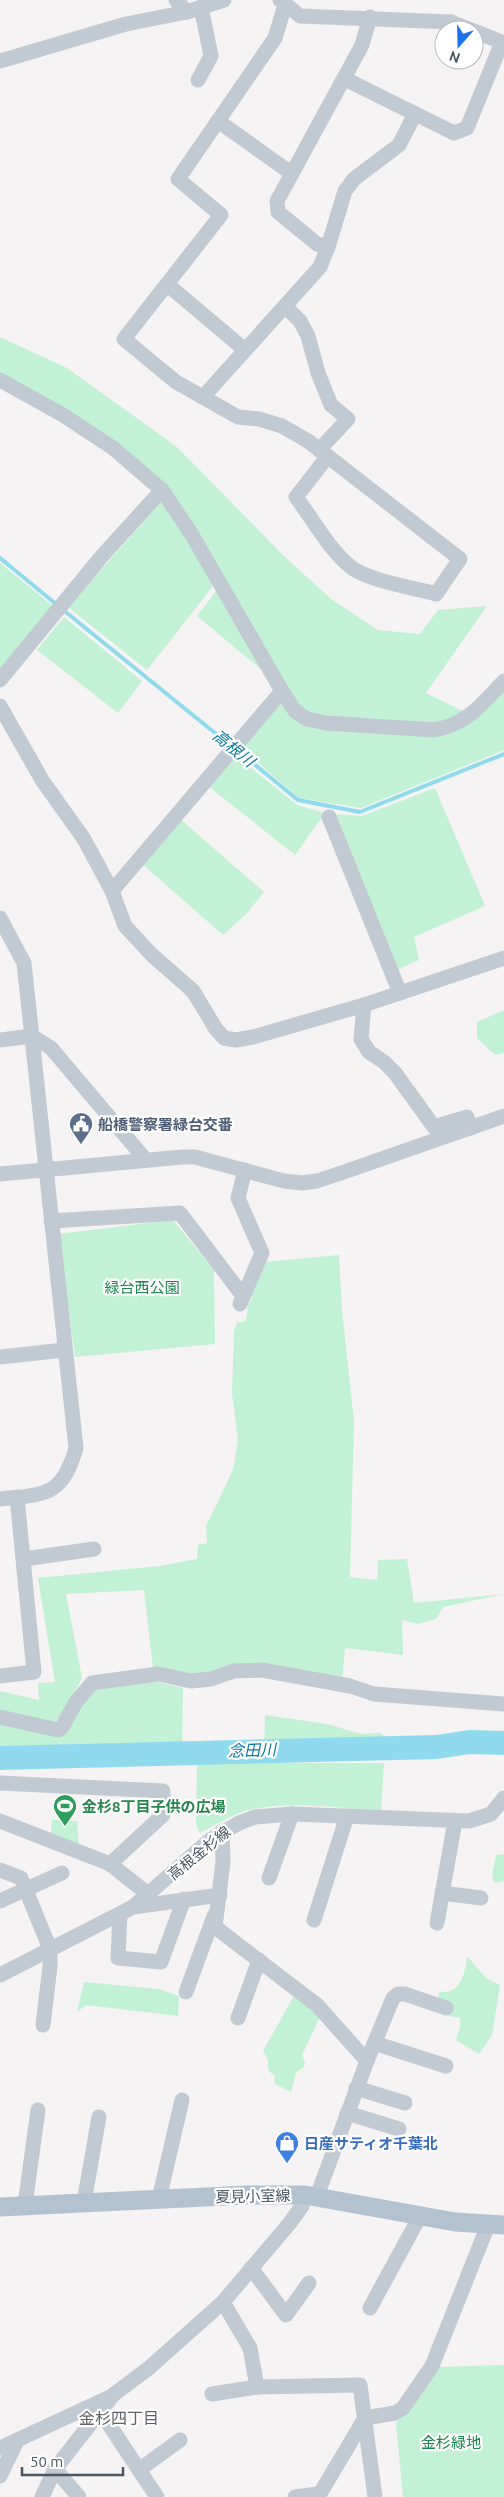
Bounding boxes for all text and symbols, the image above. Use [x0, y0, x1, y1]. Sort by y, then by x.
north arrow [434, 20, 484, 70]
text: N [447, 48, 462, 67]
water label: 高根川 [210, 726, 260, 771]
public building icon: 船橋警察署緑台交番 [68, 1111, 94, 1145]
place label: 船橋警察署緑台交番 [98, 1116, 233, 1133]
park label: 緑台西公園 [104, 1279, 180, 1296]
water label: 念田川 [228, 1740, 278, 1760]
sports icon: 金杉8丁目子供の広場 [52, 1793, 78, 1827]
place label: 金杉8丁目子供の広場 [82, 1798, 225, 1815]
street label: 高根金杉線 [165, 1823, 233, 1883]
shop icon: 日産サティオ千葉北 [274, 2130, 300, 2164]
place label: 日産サティオ千葉北 [304, 2135, 438, 2152]
street label: 夏見小室線 [215, 2187, 291, 2205]
district label: 金杉四丁目 [79, 2409, 159, 2427]
park label: 金杉緑地 [421, 2434, 481, 2451]
scale bar [22, 2444, 124, 2476]
text: 50 m [30, 2453, 63, 2470]

